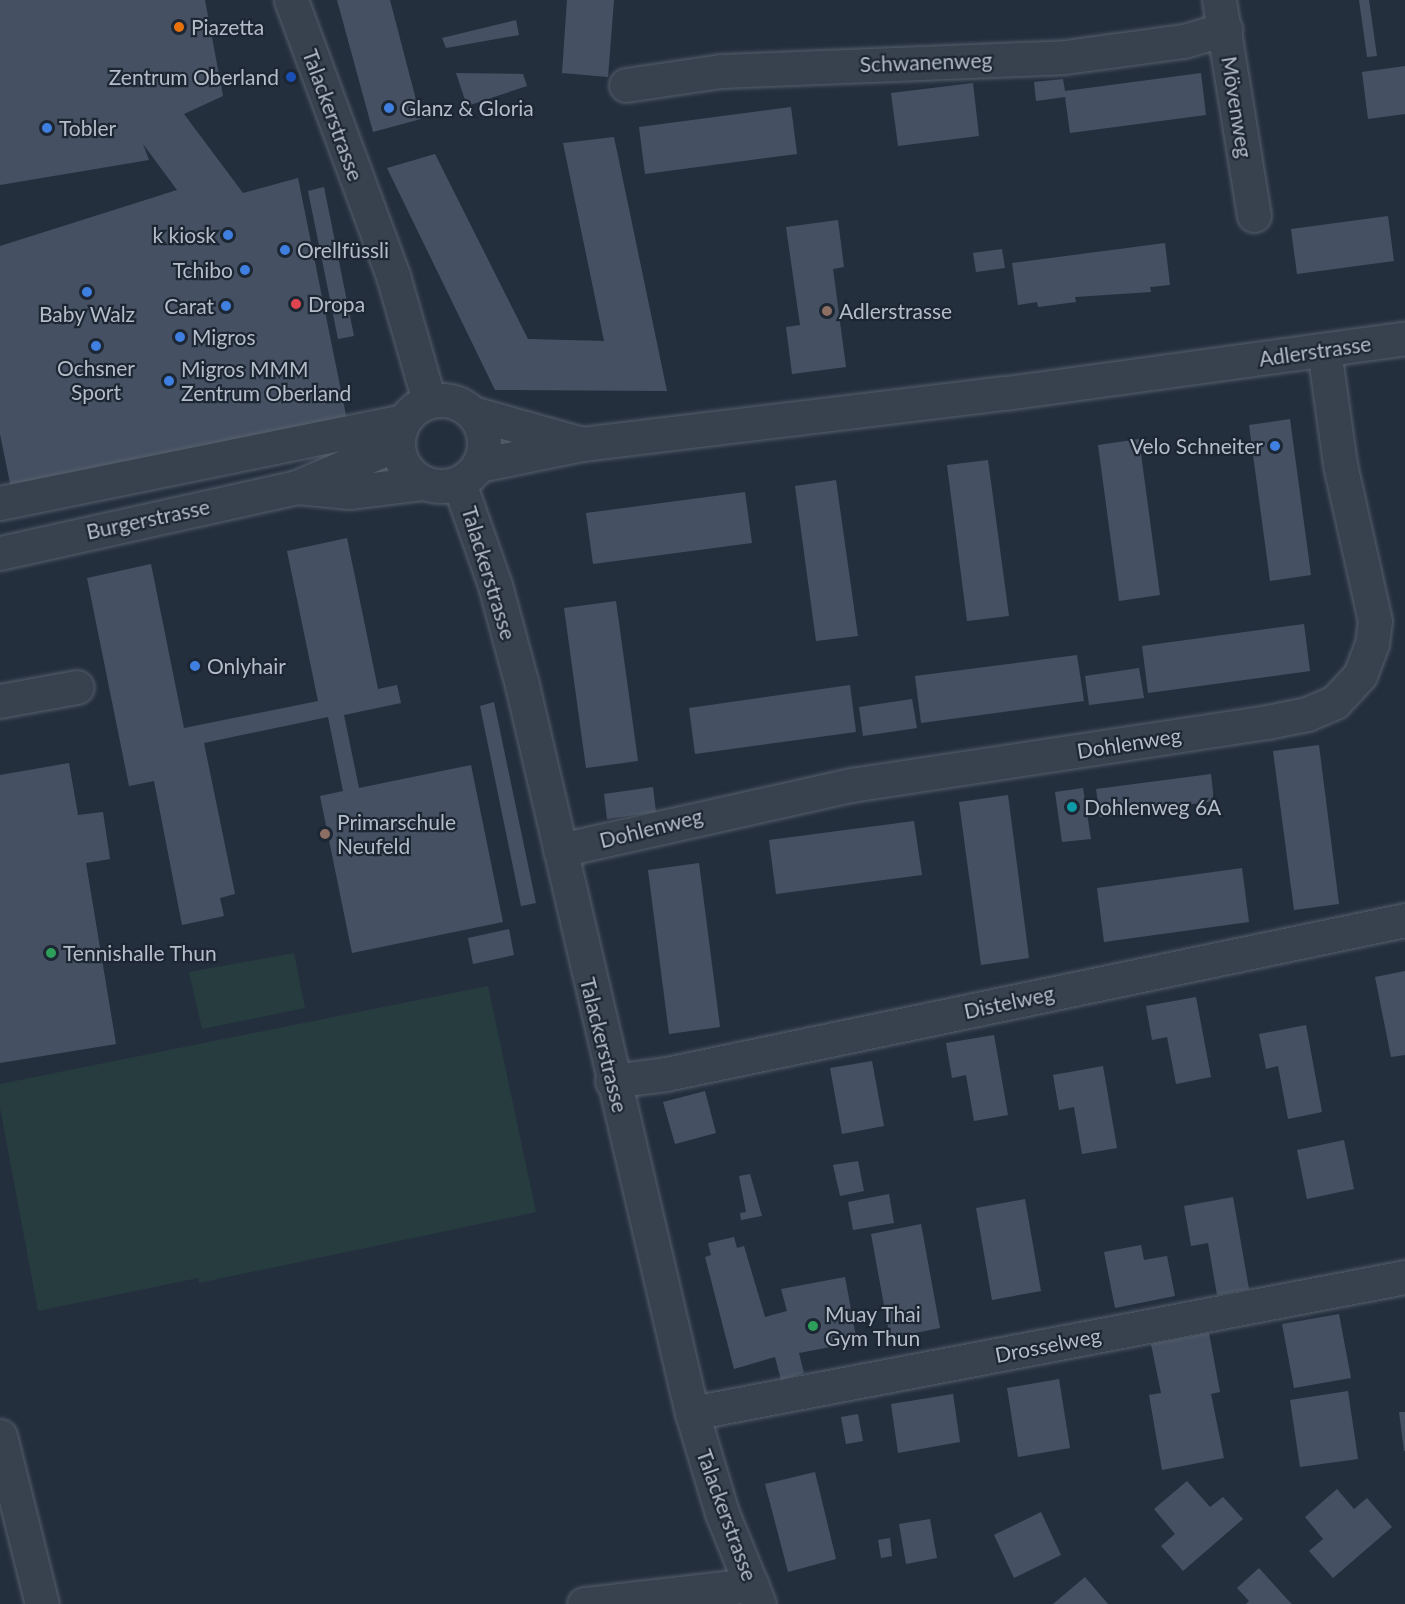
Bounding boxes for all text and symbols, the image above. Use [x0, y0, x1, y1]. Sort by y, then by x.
place label: Piazetta [191, 14, 264, 40]
marker: Piazetta [172, 20, 186, 34]
street label: Talackerstrasse [297, 46, 369, 184]
street label: Schwanenweg [859, 47, 993, 77]
street label: Mövenweg [1217, 54, 1257, 160]
place label: Zentrum Oberland [109, 64, 279, 90]
marker: Zentrum Oberland [284, 70, 298, 84]
place label: Glanz & Gloria [401, 95, 534, 121]
marker: Glanz & Gloria [382, 101, 396, 115]
place label: Tobler [59, 115, 116, 141]
marker: Tobler [40, 121, 54, 135]
place label: k kiosk [153, 222, 216, 248]
marker: k kiosk [221, 228, 235, 242]
place label: Orellfüssli [297, 237, 389, 263]
marker: Orellfüssli [278, 243, 292, 257]
place label: Tchibo [173, 257, 233, 283]
marker: Tchibo [238, 263, 252, 277]
marker: Baby Walz [80, 285, 94, 299]
place label: Dropa [308, 291, 365, 317]
place label: Carat [164, 293, 214, 319]
marker: Dropa [289, 297, 303, 311]
place label: Adlerstrasse [839, 298, 952, 324]
marker: Carat [219, 299, 233, 313]
place label: Baby Walz [39, 301, 135, 327]
marker: Adlerstrasse [820, 304, 834, 318]
place label: Migros [192, 324, 256, 350]
marker: Migros [173, 330, 187, 344]
street label: Adlerstrasse [1257, 331, 1373, 371]
marker: Ochsner Sport [89, 339, 103, 353]
place label: Ochsner Sport [57, 355, 135, 405]
place label: Migros MMM Zentrum Oberland [181, 356, 351, 406]
marker: Migros MMM Zentrum Oberland [162, 374, 176, 388]
place label: Velo Schneiter [1130, 433, 1263, 459]
marker: Velo Schneiter [1268, 439, 1282, 453]
street label: Burgerstrasse [84, 494, 212, 544]
street label: Talackerstrasse [457, 503, 521, 643]
place label: Onlyhair [207, 653, 286, 679]
marker: Onlyhair [188, 659, 202, 673]
street label: Dohlenweg [1075, 722, 1183, 764]
place label: Dohlenweg 6A [1084, 794, 1221, 820]
marker: Dohlenweg 6A [1065, 800, 1079, 814]
street label: Dohlenweg [597, 803, 705, 853]
place label: Primarschule Neufeld [337, 809, 456, 859]
marker: Primarschule Neufeld [318, 827, 332, 841]
place label: Tennishalle Thun [63, 940, 217, 966]
marker: Tennishalle Thun [44, 946, 58, 960]
street label: Talackerstrasse [575, 975, 633, 1115]
street label: Distelweg [961, 980, 1057, 1024]
place label: Muay Thai Gym Thun [825, 1301, 922, 1351]
marker: Muay Thai Gym Thun [806, 1319, 820, 1333]
street label: Drosselweg [993, 1322, 1103, 1368]
street label: Talackerstrasse [691, 1446, 763, 1584]

